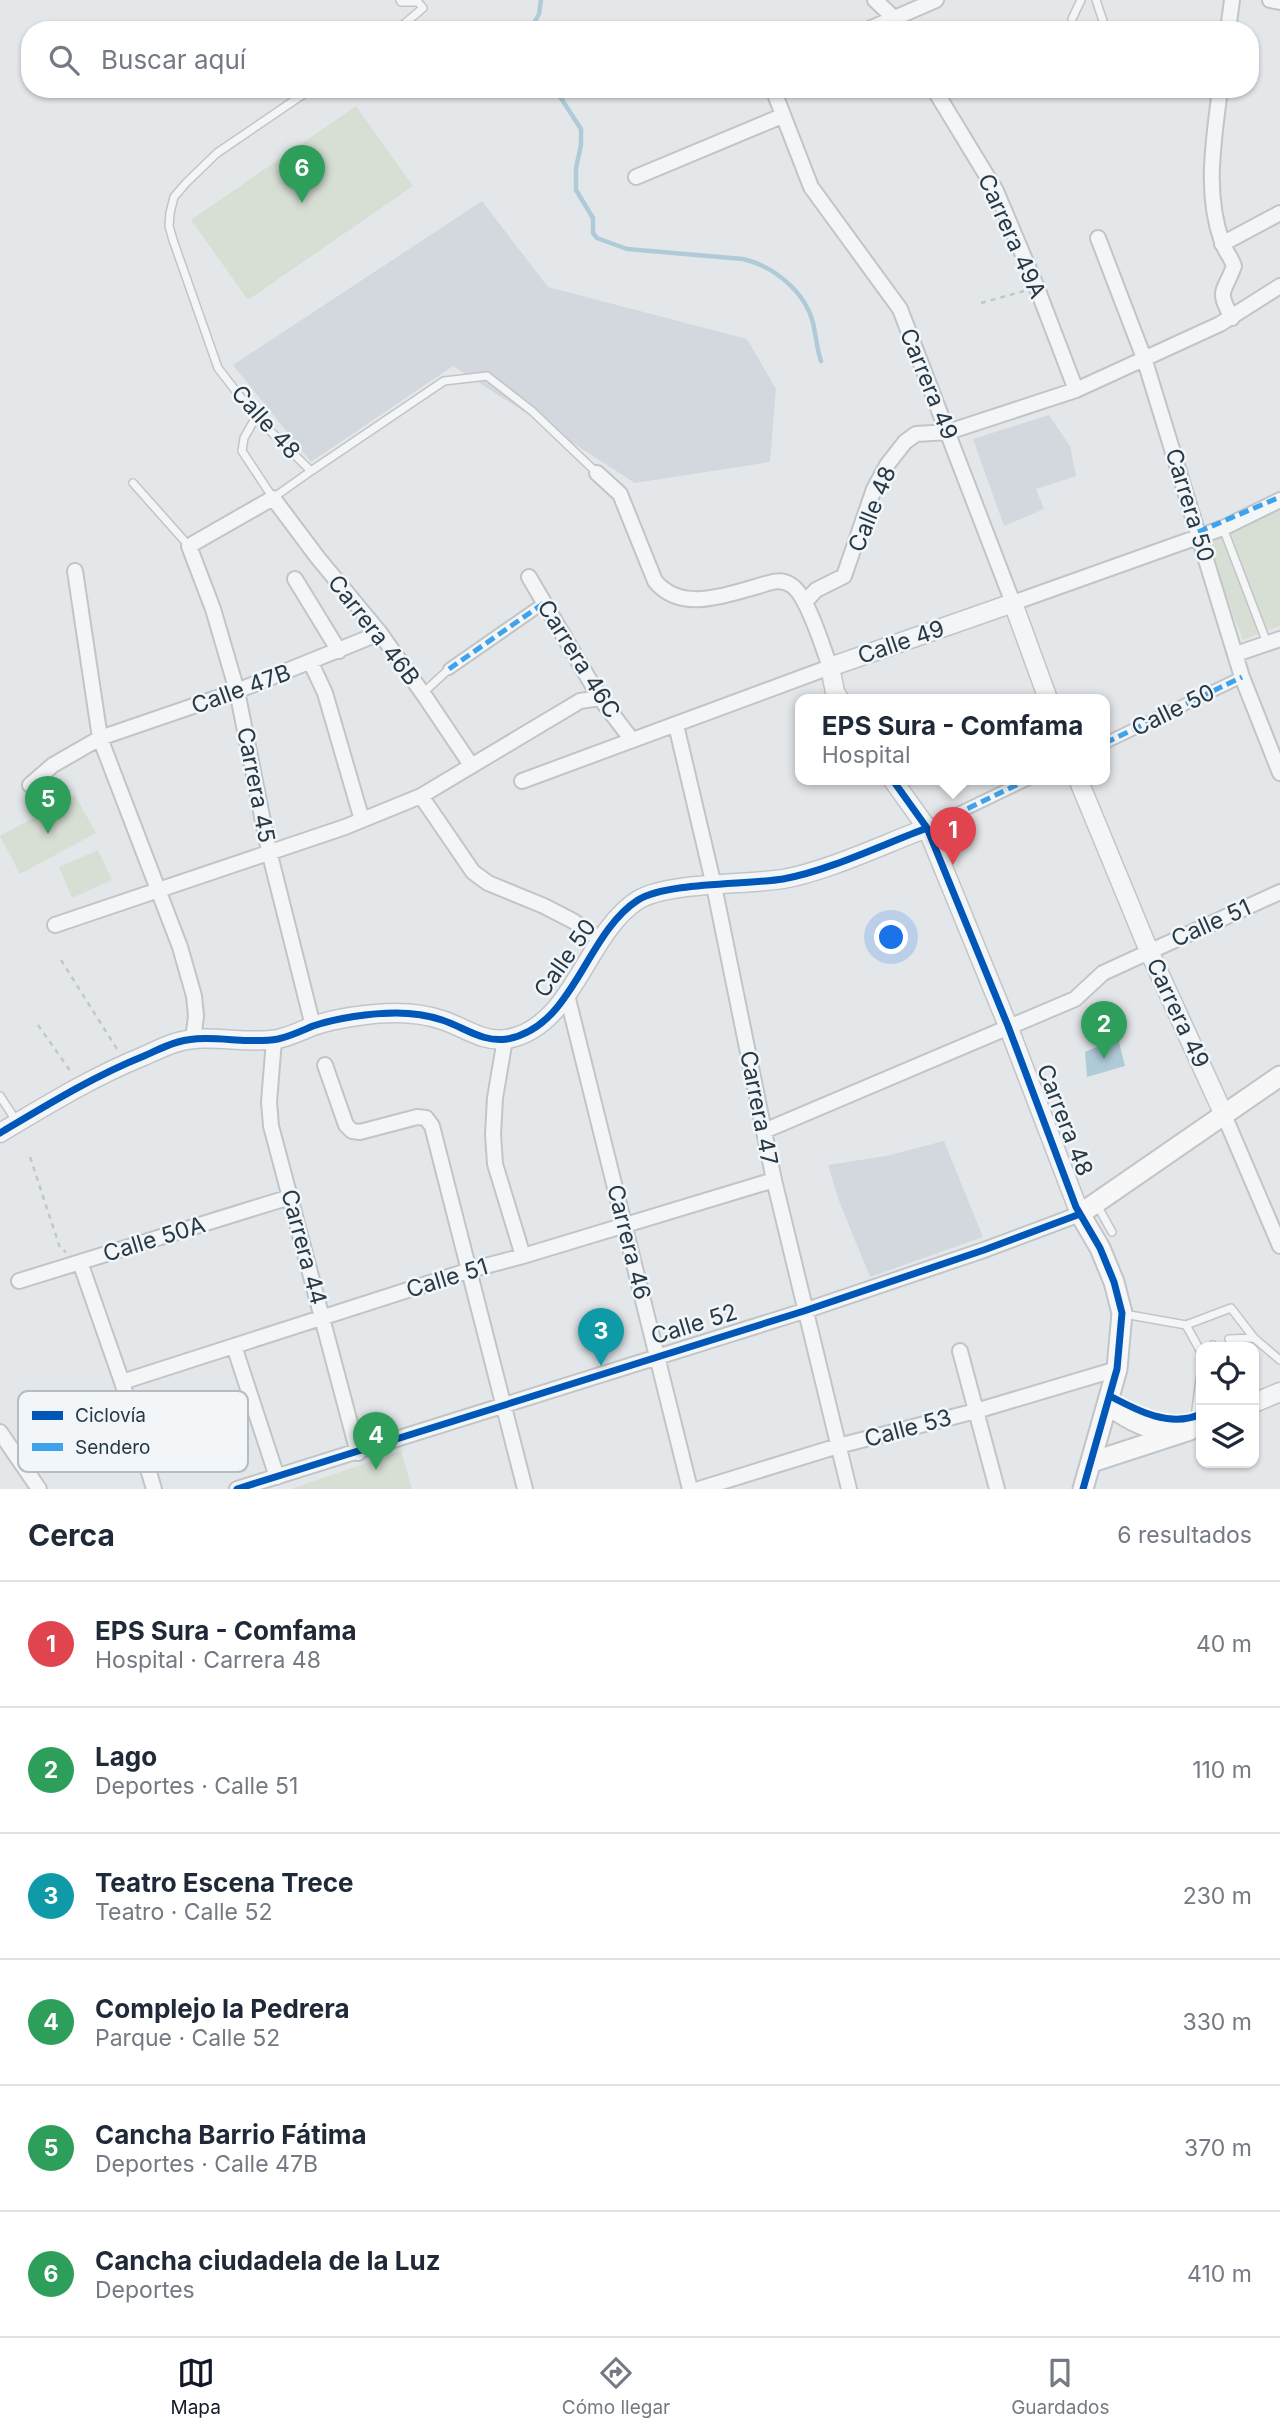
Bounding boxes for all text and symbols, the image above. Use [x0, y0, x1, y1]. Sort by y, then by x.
search box [21, 21, 1259, 98]
icon: search [45, 41, 83, 79]
text: Buscar aquí [101, 44, 246, 75]
pin: 6 [279, 145, 325, 203]
street label: Carrera 49A [972, 169, 1052, 303]
street label: Carrera 49 [894, 324, 964, 444]
street label: Calle 48 [226, 379, 306, 465]
street label: Carrera 50 [1160, 445, 1220, 565]
street label: Calle 48 [842, 462, 902, 556]
street label: Carrera 46B [322, 569, 426, 691]
street label: Carrera 46C [532, 595, 626, 723]
street label: Calle 49 [854, 614, 948, 670]
street label: Calle 47B [188, 658, 294, 720]
street label: Calle 50 [1127, 678, 1219, 742]
popup [795, 694, 1110, 785]
text: EPS Sura - Comfama [822, 710, 1083, 741]
street label: Carrera 45 [231, 725, 281, 845]
text: Hospital [822, 741, 911, 769]
pin: 5 [25, 776, 71, 834]
pin: 1 [930, 807, 976, 865]
street label: Calle 51 [1167, 893, 1255, 953]
street label: Calle 50 [528, 913, 602, 1003]
your location [874, 920, 908, 954]
street label: Carrera 49 [1140, 954, 1216, 1072]
pin: 2 [1081, 1001, 1127, 1059]
street label: Carrera 47 [734, 1048, 784, 1168]
street label: Carrera 48 [1031, 1060, 1099, 1180]
street label: Carrera 46 [601, 1182, 657, 1302]
street label: Carrera 44 [275, 1186, 333, 1308]
street label: Calle 50A [100, 1210, 208, 1268]
street label: Calle 51 [403, 1252, 491, 1304]
street label: Calle 52 [647, 1298, 741, 1350]
pin: 3 [578, 1308, 624, 1366]
map controls [1196, 1342, 1259, 1468]
button: locate [1196, 1342, 1259, 1405]
legend [18, 1391, 248, 1472]
street label: Calle 53 [861, 1403, 955, 1453]
text: Ciclovía [75, 1404, 146, 1427]
button: layers [1196, 1405, 1259, 1468]
pin: 4 [353, 1412, 399, 1470]
text: Sendero [75, 1436, 150, 1459]
text: Cerca [28, 1517, 115, 1553]
text: 6 resultados [1117, 1521, 1252, 1549]
text: EPS Sura - Comfama [95, 1615, 357, 1646]
text: 1 [46, 1630, 56, 1658]
text: 40 m [1196, 1630, 1252, 1658]
text: Hospital · Carrera 48 [95, 1646, 321, 1674]
text: Lago [95, 1741, 157, 1772]
text: 2 [44, 1756, 58, 1784]
text: 110 m [1192, 1756, 1252, 1784]
text: Deportes · Calle 51 [95, 1772, 298, 1800]
text: Teatro Escena Trece [95, 1867, 353, 1898]
text: 3 [44, 1882, 58, 1910]
text: 230 m [1183, 1882, 1252, 1910]
text: Teatro · Calle 52 [95, 1898, 273, 1926]
text: Complejo la Pedrera [95, 1993, 350, 2024]
text: 4 [43, 2008, 59, 2036]
text: 330 m [1182, 2008, 1252, 2036]
text: Parque · Calle 52 [95, 2024, 280, 2052]
text: Cancha Barrio Fátima [95, 2119, 367, 2150]
text: 5 [44, 2134, 58, 2162]
text: 370 m [1184, 2134, 1252, 2162]
text: Deportes · Calle 47B [95, 2150, 318, 2178]
text: Cancha ciudadela de la Luz [95, 2245, 441, 2276]
text: 6 [44, 2260, 58, 2288]
text: 410 m [1187, 2260, 1252, 2288]
text: Deportes [95, 2276, 195, 2304]
tab: Mapa [170, 2354, 221, 2419]
tab: Cómo llegar [562, 2354, 670, 2419]
tab: Guardados [1011, 2354, 1109, 2419]

